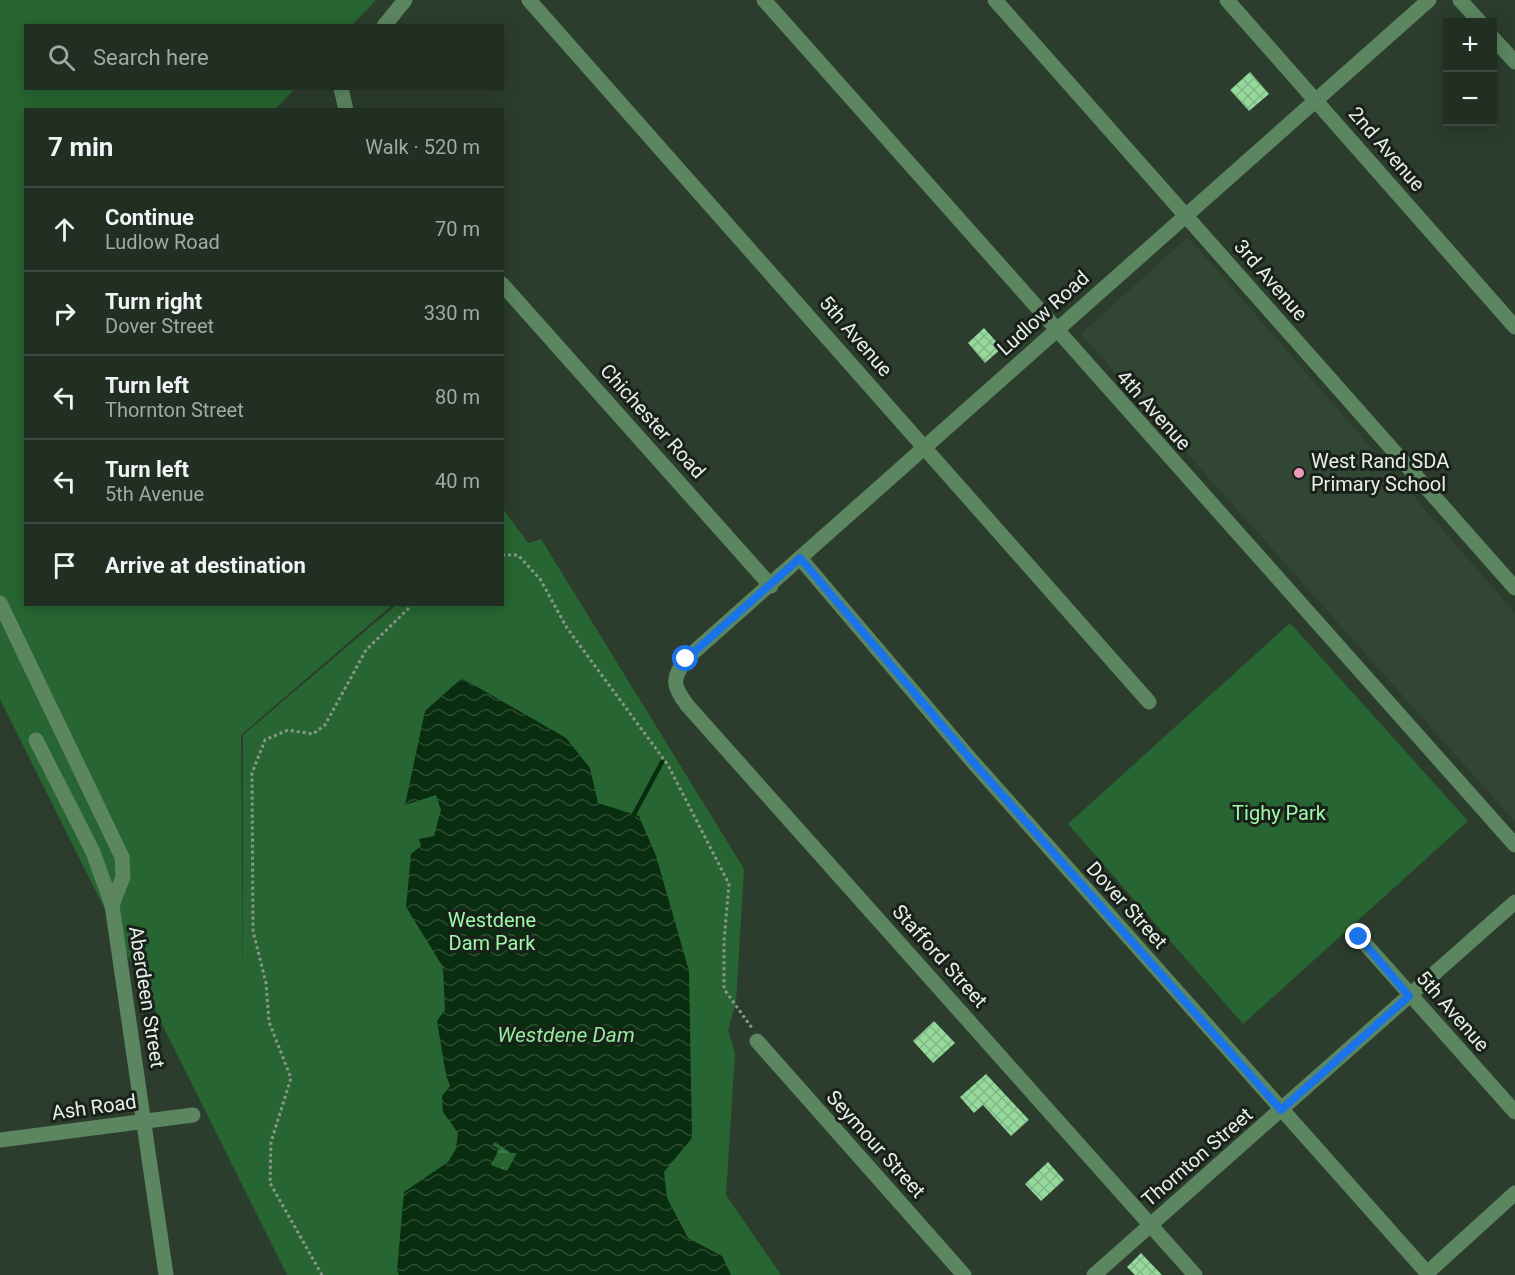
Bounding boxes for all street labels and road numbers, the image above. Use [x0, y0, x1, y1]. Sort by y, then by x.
street label: 2nd Avenue [1344, 102, 1430, 196]
street label: 3rd Avenue [1229, 235, 1313, 325]
street label: Ludlow Road [992, 266, 1094, 360]
street label: 5th Avenue [814, 291, 898, 381]
street label: Chichester Road [595, 359, 711, 483]
street label: 4th Avenue [1112, 365, 1196, 455]
street label: Dover Street [1082, 856, 1172, 954]
street label: Stafford Street [888, 900, 992, 1012]
street label: Aberdeen Street [124, 925, 170, 1069]
street label: 5th Avenue [1411, 966, 1495, 1056]
street label: Seymour Street [821, 1085, 931, 1203]
street label: Ash Road [50, 1089, 138, 1125]
street label: Thornton Street [1137, 1102, 1257, 1212]

